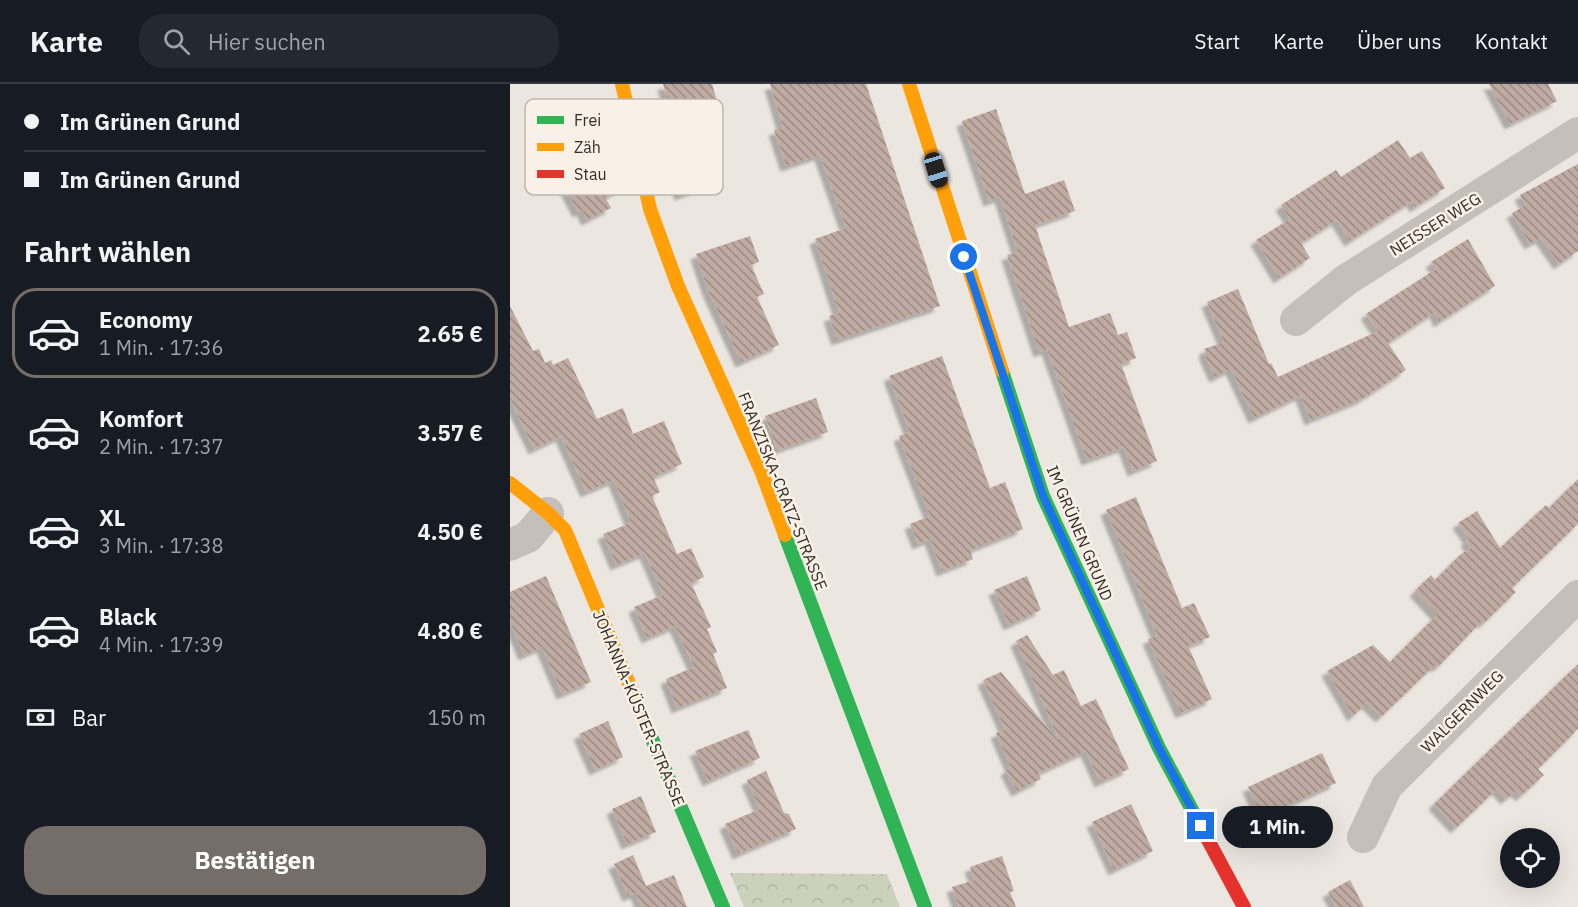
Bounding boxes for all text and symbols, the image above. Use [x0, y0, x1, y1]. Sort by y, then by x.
search box [139, 14, 559, 68]
text: Karte [30, 23, 103, 60]
icon: search [160, 25, 193, 58]
text: Hier suchen [208, 27, 326, 56]
text: Start [1194, 27, 1240, 55]
text: Karte [1273, 27, 1324, 55]
text: Über uns [1357, 27, 1442, 55]
text: Kontakt [1475, 27, 1548, 55]
legend [525, 99, 723, 195]
text: Im Grünen Grund [60, 107, 240, 136]
text: Frei [574, 110, 601, 130]
text: Zäh [574, 137, 601, 157]
car [922, 150, 950, 190]
text: Stau [574, 164, 607, 184]
text: Im Grünen Grund [60, 165, 240, 194]
street label: NEISSER WEG [1386, 188, 1484, 260]
text: Fahrt wählen [24, 234, 191, 269]
route start [950, 243, 977, 270]
text: Economy [99, 305, 193, 334]
icon: car [27, 306, 81, 360]
text: 2.65 € [418, 319, 483, 348]
text: 1 Min. · 17:36 [99, 334, 224, 361]
street label: FRANZISKA-CRATZ-STRASSE [734, 389, 832, 593]
text: Komfort [99, 404, 184, 433]
icon: car [27, 405, 81, 459]
text: 3.57 € [418, 418, 483, 447]
text: 2 Min. · 17:37 [99, 433, 224, 460]
street label: IM GRÜNEN GRUND [1042, 462, 1118, 604]
text: XL [99, 503, 125, 532]
icon: car [27, 504, 81, 558]
text: 4.50 € [418, 517, 483, 546]
text: 3 Min. · 17:38 [99, 532, 224, 559]
text: Black [99, 602, 157, 631]
icon: car [27, 603, 81, 657]
street label: JOHANNA-KÜSTER-STRASSE [589, 607, 689, 809]
text: 4.80 € [418, 616, 483, 645]
text: 4 Min. · 17:39 [99, 631, 224, 658]
street label: WALGERNWEG [1416, 665, 1508, 757]
icon: cash [24, 701, 57, 734]
text: Bar [72, 703, 106, 732]
text: 150 m [428, 704, 486, 731]
callout: 1 Min. [1222, 805, 1333, 847]
route end [1187, 812, 1214, 839]
text: 1 Min. [1249, 813, 1306, 840]
button: Bestätigen [24, 826, 486, 895]
map controls [1500, 828, 1560, 888]
button: locate [1500, 828, 1560, 888]

